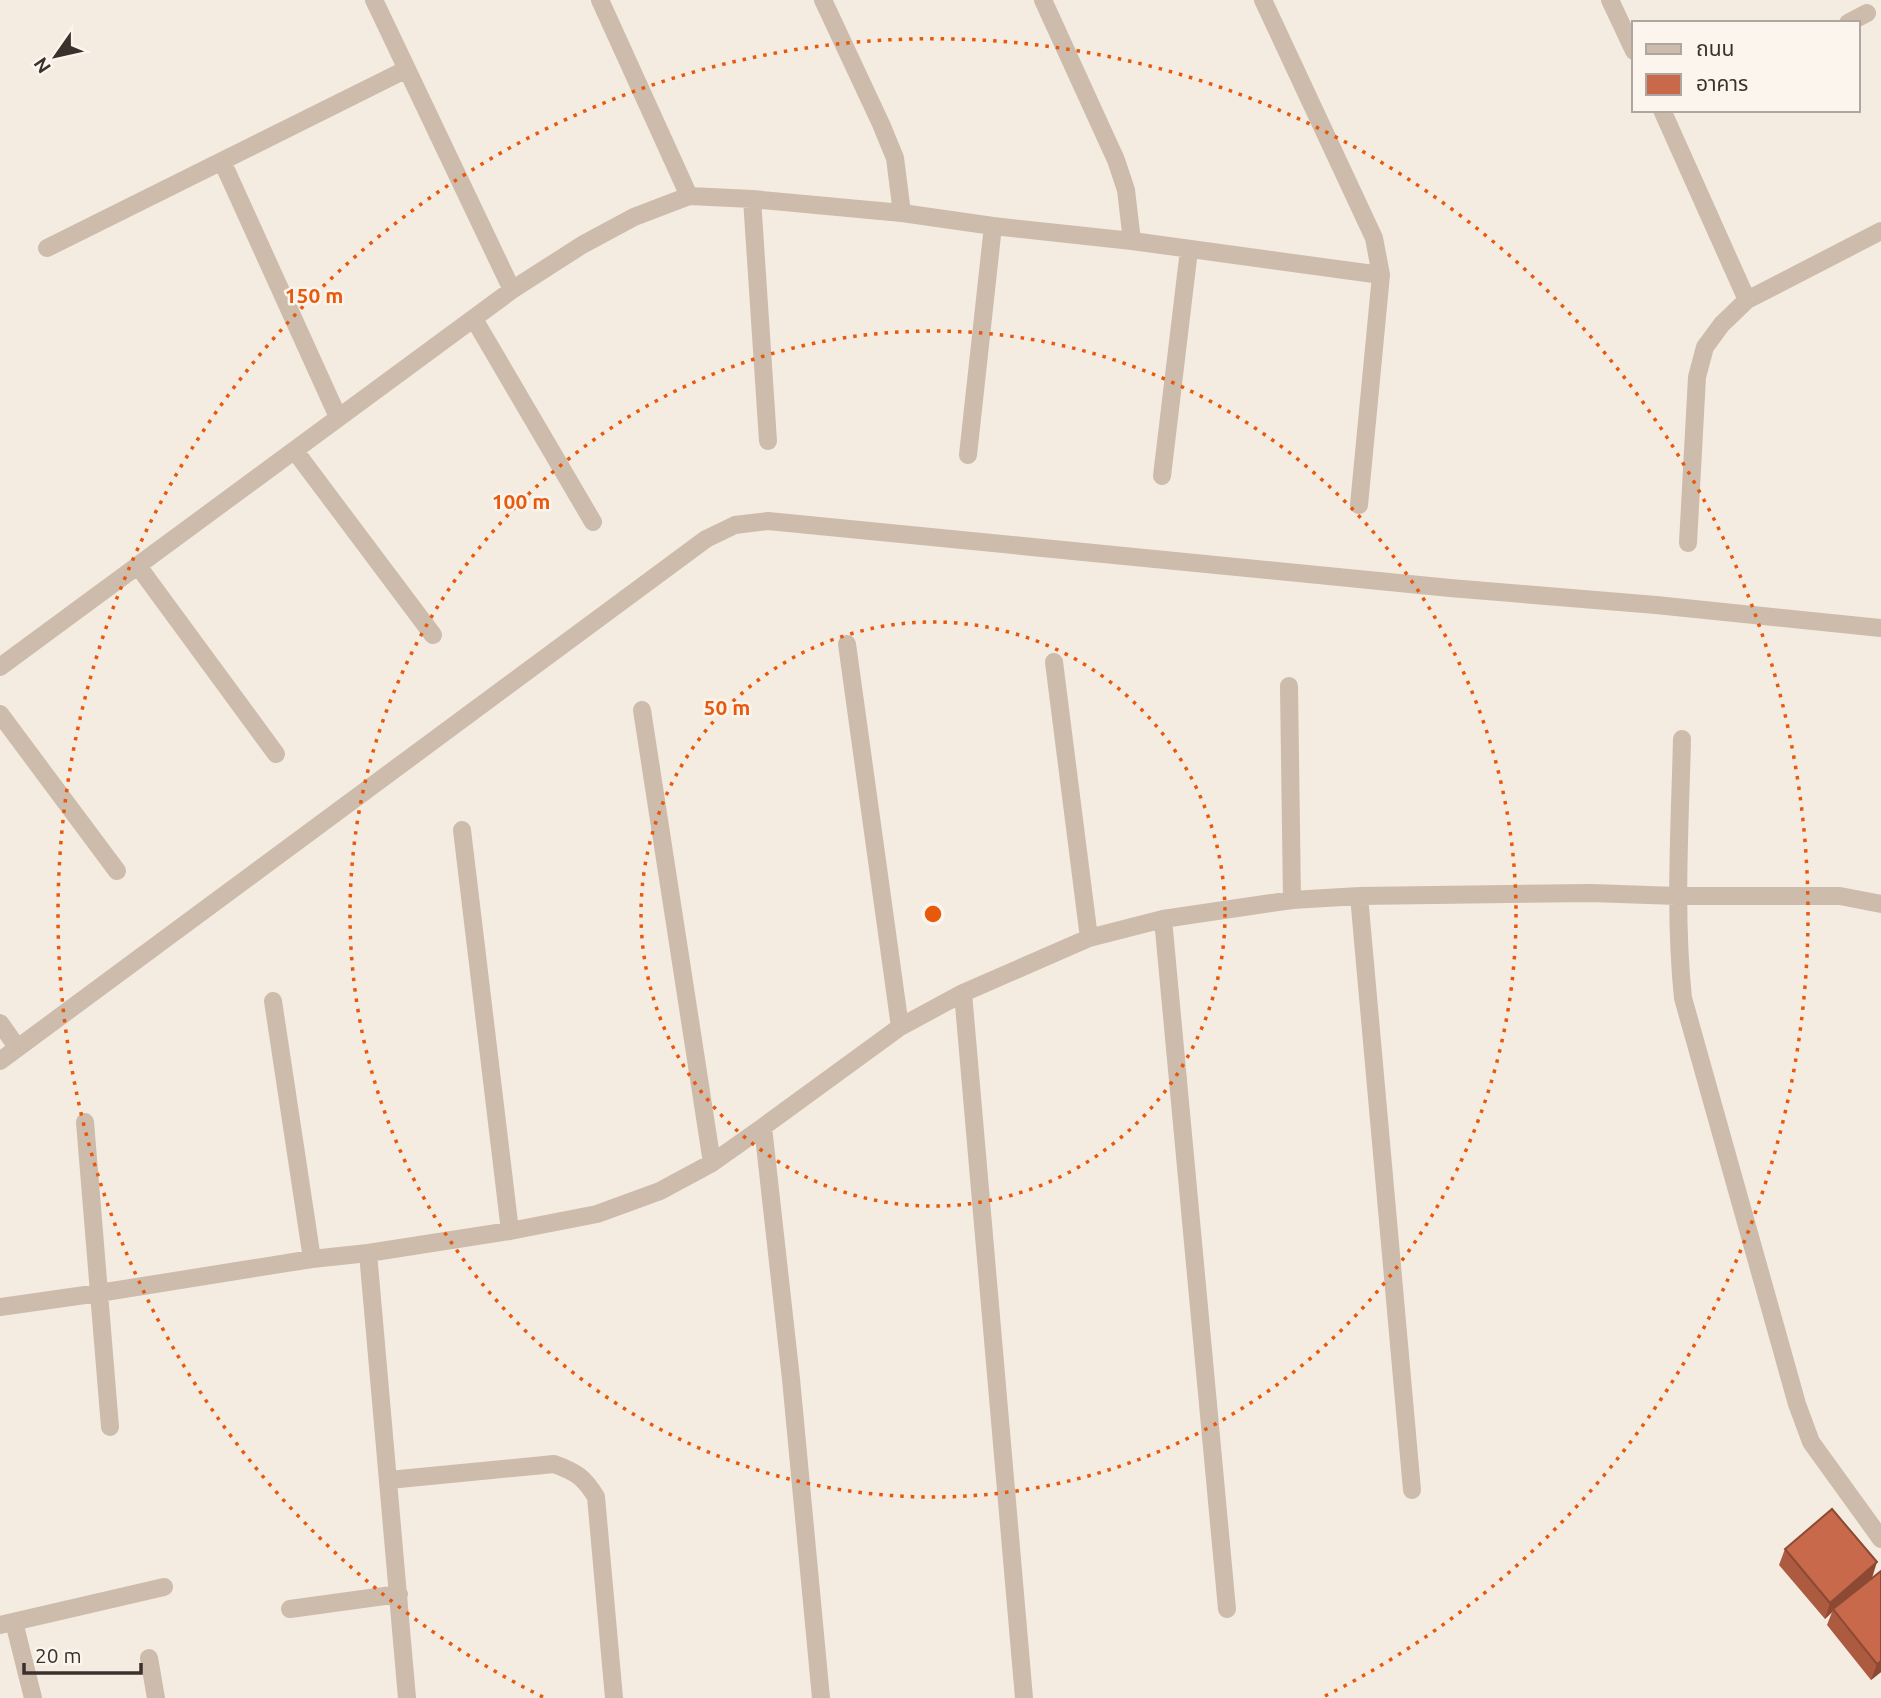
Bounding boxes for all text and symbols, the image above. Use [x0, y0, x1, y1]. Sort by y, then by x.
north arrow [21, 21, 91, 91]
legend [1632, 21, 1860, 112]
text: ถนน [1696, 36, 1734, 60]
text: N [29, 53, 55, 78]
text: อาคาร [1696, 71, 1748, 95]
text: 150 m [285, 283, 343, 307]
text: 100 m [492, 489, 550, 513]
text: 50 m [704, 695, 750, 719]
centre of rings [921, 902, 945, 926]
scale bar [24, 1632, 142, 1676]
text: 20 m [35, 1643, 82, 1667]

